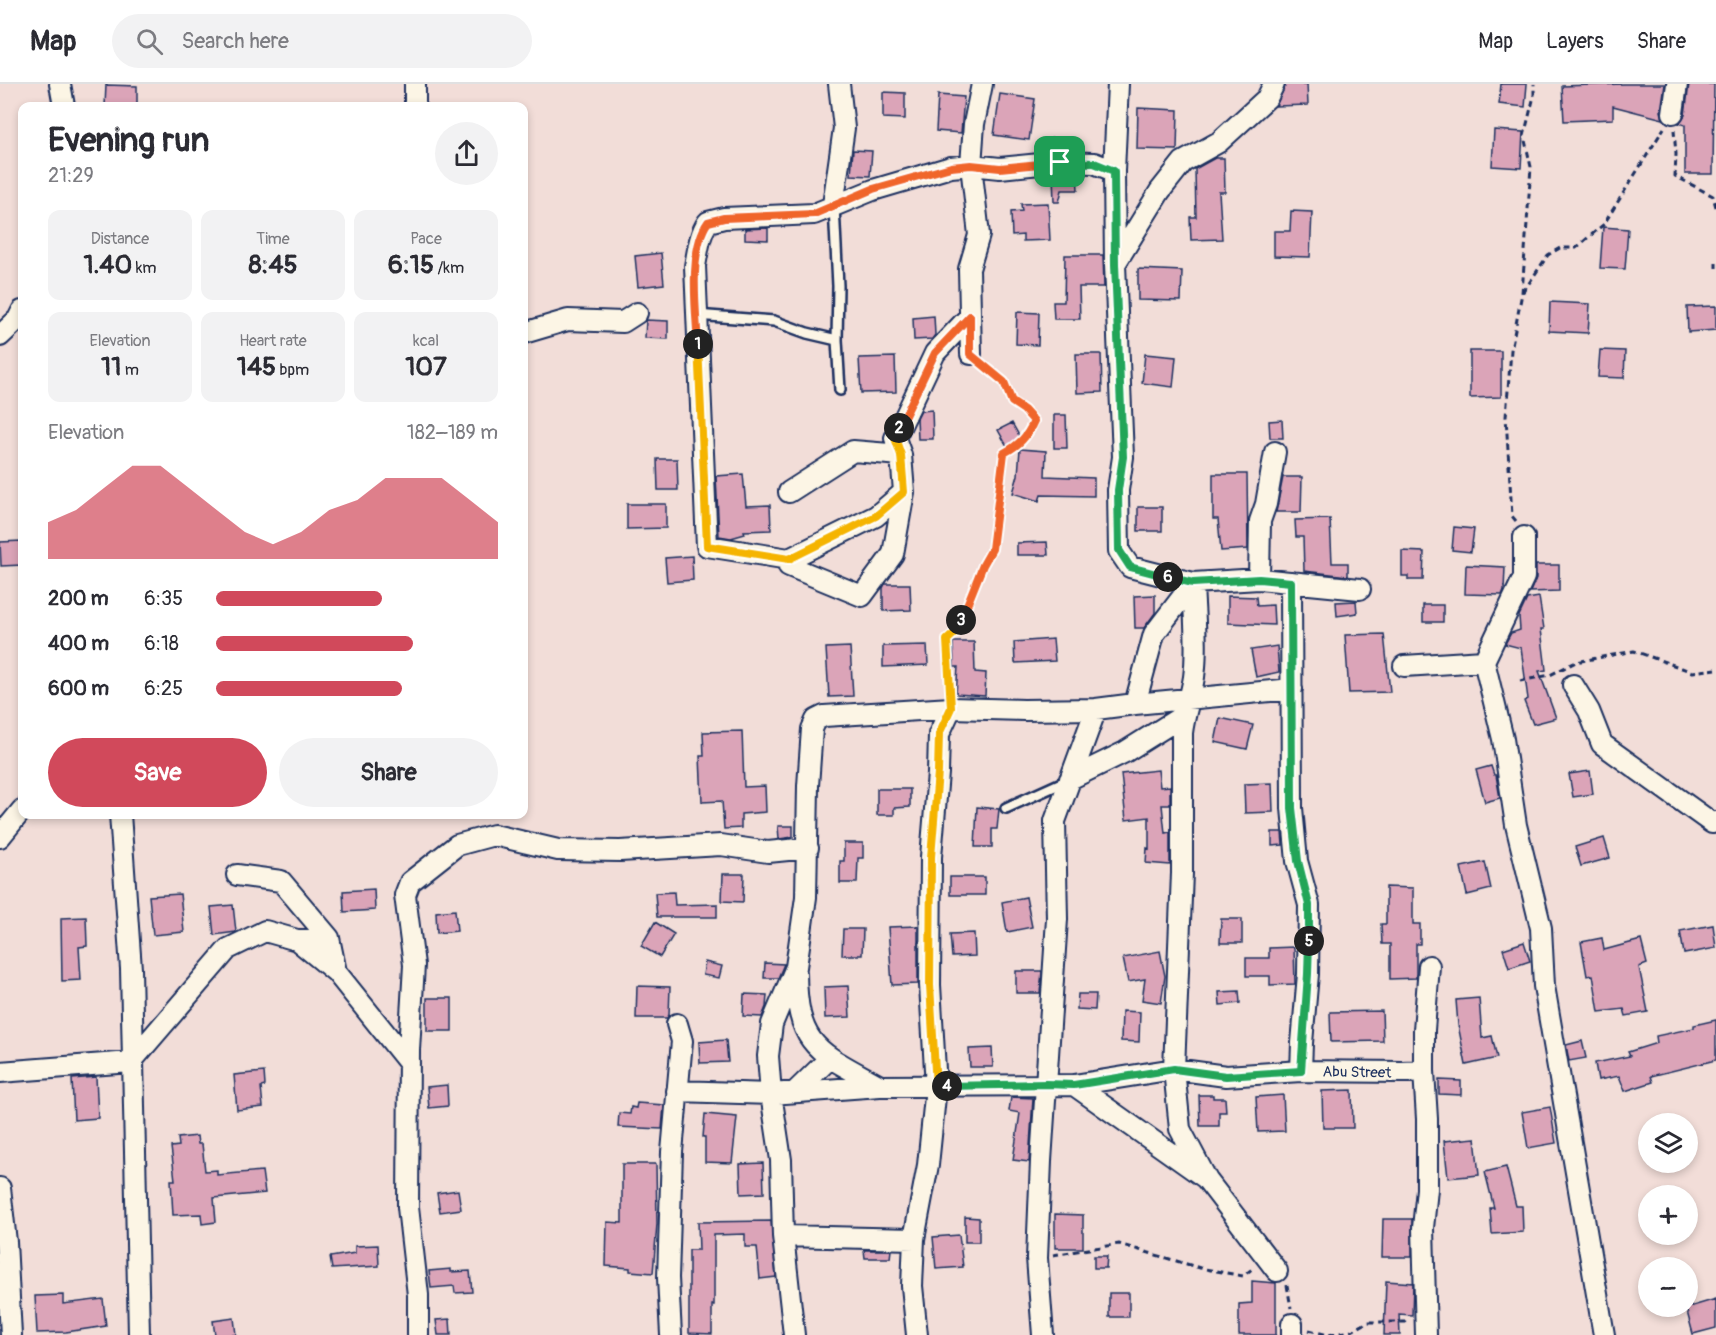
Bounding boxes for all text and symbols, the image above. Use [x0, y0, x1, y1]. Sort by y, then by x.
search box [112, 14, 532, 68]
text: Map [30, 24, 76, 59]
icon: search [133, 25, 166, 58]
text: Search here [181, 27, 289, 55]
text: Map [1478, 28, 1513, 55]
text: Layers [1546, 28, 1604, 55]
text: Share [1637, 28, 1686, 55]
text: Evening run [48, 120, 209, 161]
button: share [435, 122, 498, 185]
pin [1034, 136, 1085, 187]
icon: arrive [1043, 145, 1076, 178]
text: 21:29 [48, 163, 94, 188]
text: Distance [91, 229, 149, 249]
text: Time [256, 229, 290, 249]
text: Pace [410, 229, 442, 249]
text: 1.40 [83, 249, 132, 281]
text: 8:45 [248, 249, 298, 281]
text: 6:15 [388, 249, 434, 281]
text: km [132, 258, 157, 278]
text: /km [434, 258, 464, 278]
pin: 1 [683, 329, 713, 359]
text: Elevation [90, 331, 150, 351]
text: Heart rate [239, 331, 307, 351]
text: kcal [413, 331, 439, 351]
text: 1 [695, 334, 701, 354]
text: 11 [101, 351, 121, 383]
text: 145 [237, 351, 276, 383]
text: 107 [405, 351, 447, 383]
text: m [121, 360, 139, 380]
text: bpm [276, 360, 309, 380]
pin: 2 [884, 413, 914, 443]
text: 2 [895, 418, 903, 438]
text: Elevation [48, 420, 124, 445]
text: 182–189 m [407, 420, 498, 445]
pin: 6 [1153, 562, 1183, 592]
text: 6 [1163, 567, 1173, 587]
text: 200 m [48, 586, 109, 611]
text: 6:35 [144, 586, 183, 611]
pin: 3 [946, 605, 976, 635]
text: 3 [957, 610, 965, 630]
text: 400 m [48, 631, 109, 656]
text: 6:18 [144, 631, 179, 656]
text: 600 m [48, 676, 109, 701]
text: 6:25 [144, 676, 183, 701]
button: Save [48, 738, 267, 807]
button: Share [279, 738, 498, 807]
pin: 5 [1294, 926, 1324, 956]
text: 5 [1305, 931, 1313, 951]
street label: Abu Street [1323, 1062, 1392, 1083]
pin: 4 [932, 1071, 962, 1101]
text: 4 [942, 1076, 952, 1096]
map controls [1638, 1113, 1698, 1317]
button: layers [1638, 1113, 1698, 1173]
button: + [1638, 1185, 1698, 1245]
button: − [1638, 1257, 1698, 1317]

